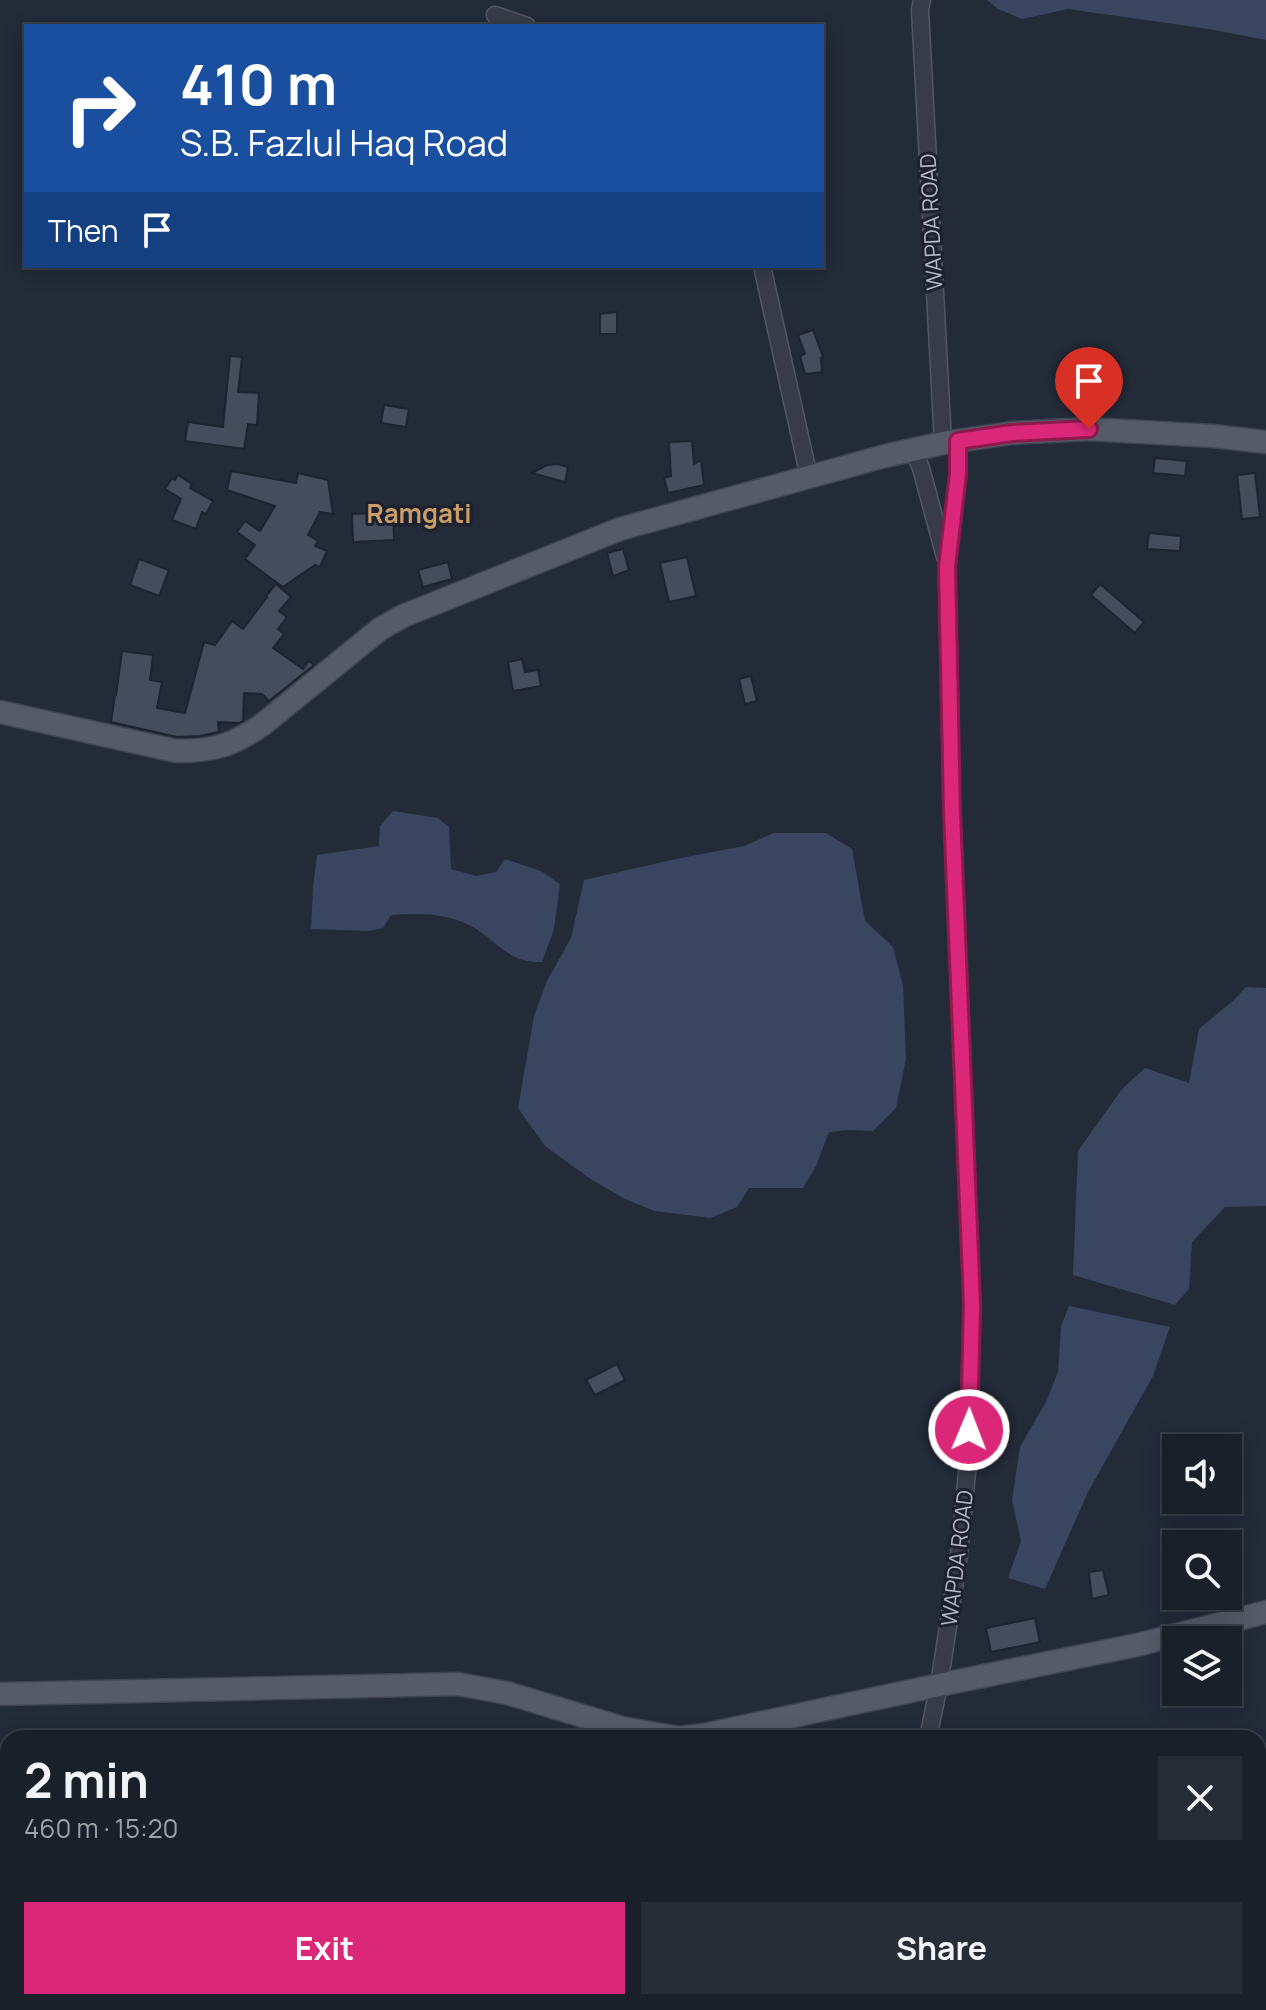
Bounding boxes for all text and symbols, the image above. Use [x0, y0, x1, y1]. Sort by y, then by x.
text: 410 m [180, 45, 337, 122]
icon: right [48, 56, 152, 160]
text: S.B. Fazlul Haq Road [180, 118, 508, 167]
street label: WAPDA ROAD [912, 153, 950, 291]
icon: arrive [135, 208, 179, 252]
text: Then [48, 210, 119, 251]
pin [1055, 347, 1123, 429]
icon: arrive [1067, 359, 1111, 403]
district label: Ramgati [366, 495, 472, 531]
position arrow [927, 1388, 1011, 1472]
map controls [1162, 1434, 1242, 1706]
button: sound [1162, 1434, 1242, 1514]
street label: WAPDA ROAD [934, 1488, 980, 1628]
button: search [1162, 1530, 1242, 1610]
button: layers [1162, 1626, 1242, 1706]
text: 2 min [24, 1747, 149, 1812]
button: close [1158, 1756, 1242, 1840]
text: 460 m · 15:20 [24, 1810, 178, 1846]
button: Exit [24, 1902, 625, 1994]
button: Share [641, 1902, 1242, 1994]

